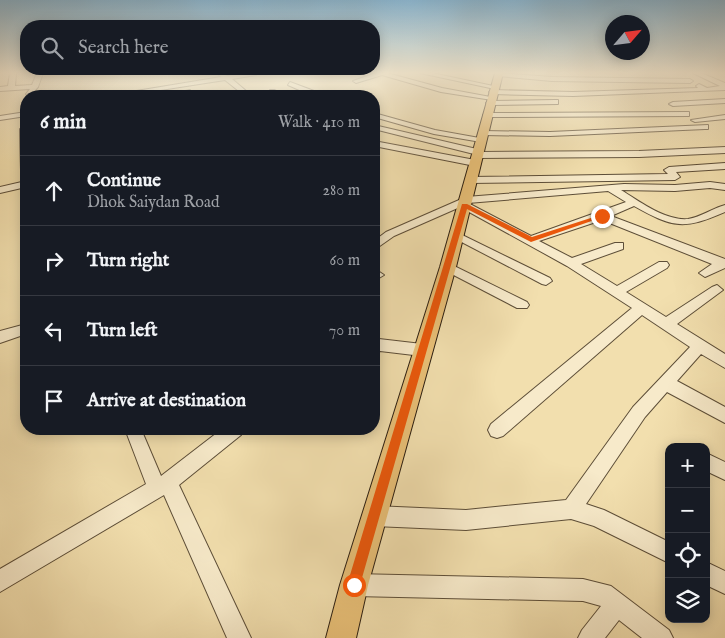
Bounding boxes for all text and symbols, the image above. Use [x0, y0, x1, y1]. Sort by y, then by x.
north arrow [605, 15, 650, 60]
search box [20, 20, 380, 75]
icon: search [38, 34, 66, 62]
text: Search here [78, 36, 169, 60]
text: 6 min [40, 109, 86, 136]
text: Walk · 410 m [278, 113, 360, 133]
text: Continue [87, 169, 161, 193]
icon: ahead [40, 177, 68, 205]
text: 280 m [323, 181, 360, 201]
text: Dhok Saiydan Road [87, 193, 219, 213]
route end [591, 205, 614, 228]
icon: right [40, 247, 68, 275]
text: Turn right [87, 249, 169, 273]
text: 60 m [330, 251, 360, 271]
icon: left [40, 317, 68, 345]
text: Turn left [87, 319, 158, 343]
text: 70 m [329, 321, 360, 341]
icon: arrive [40, 387, 68, 415]
text: Arrive at destination [87, 389, 246, 413]
map controls [665, 443, 710, 623]
button: + [665, 443, 710, 488]
button: − [665, 488, 710, 533]
button: locate [665, 533, 710, 578]
route start [343, 574, 366, 597]
button: layers [665, 578, 710, 623]

